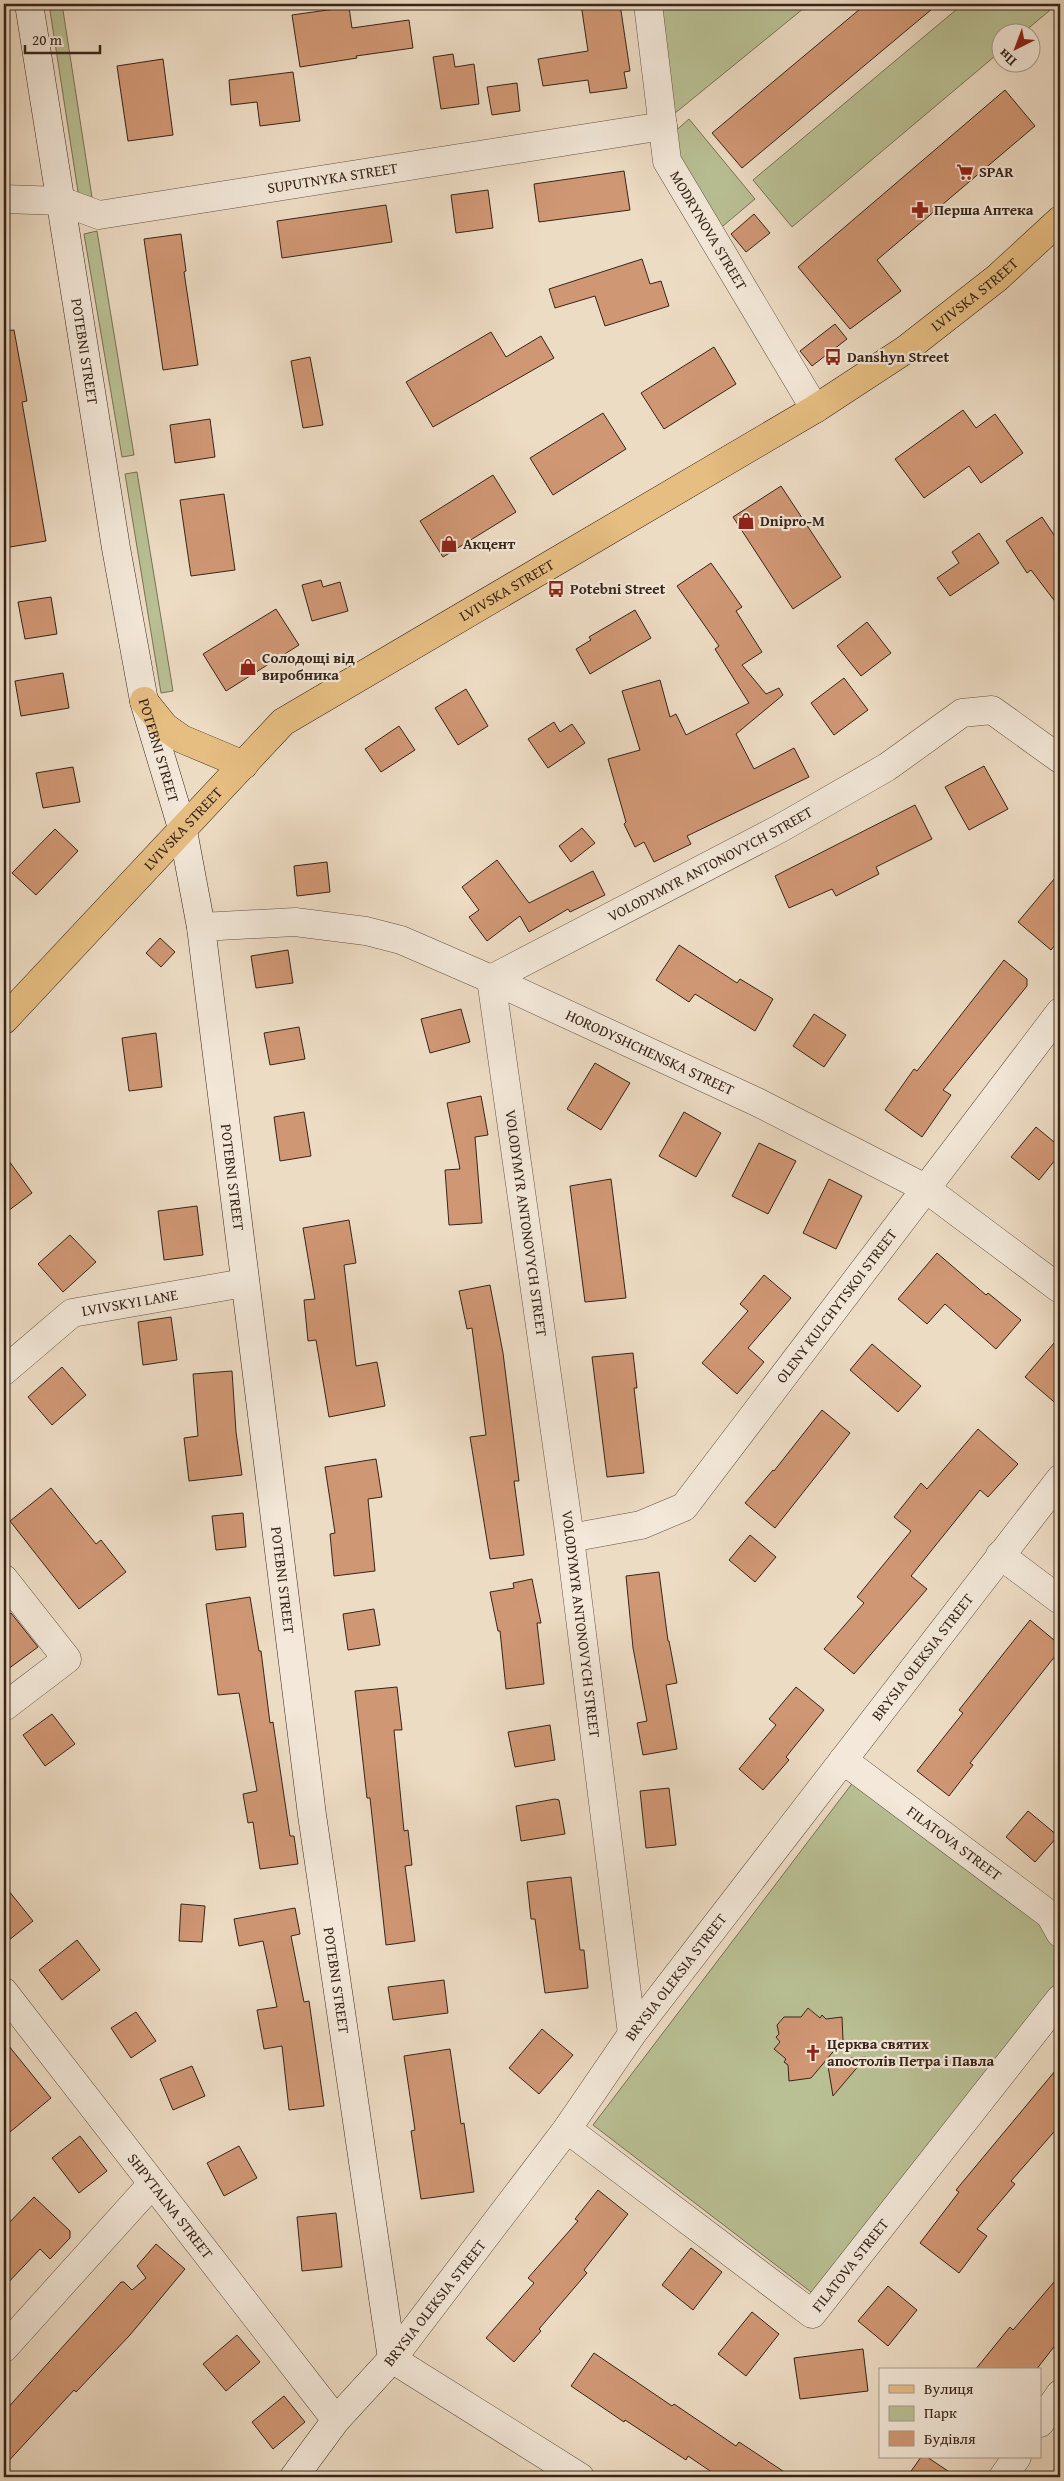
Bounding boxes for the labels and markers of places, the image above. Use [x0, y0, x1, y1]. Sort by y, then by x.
place label: SPAR [979, 161, 1014, 182]
supermarket icon: SPAR [955, 162, 975, 182]
place label: Перша Аптека [934, 199, 1034, 220]
pharmacy icon: Перша Аптека [910, 200, 930, 220]
place label: Danshyn Street [847, 346, 949, 367]
bus stop icon: Danshyn Street [823, 347, 843, 367]
place label: Dnipro-M [760, 510, 825, 531]
shop icon: Dnipro-M [736, 511, 756, 531]
place label: Акцент [463, 533, 516, 554]
shop icon: Акцент [439, 534, 459, 554]
place label: Potebni Street [570, 578, 666, 599]
bus stop icon: Potebni Street [546, 579, 566, 599]
place label: Солодощі від виробника [262, 647, 355, 685]
shop icon: Солодощі від виробника [238, 657, 258, 677]
place label: Церква святих апостолів Петра і Павла [827, 2033, 995, 2071]
church icon: Церква святих апостолів Петра і Павла [803, 2043, 823, 2063]

